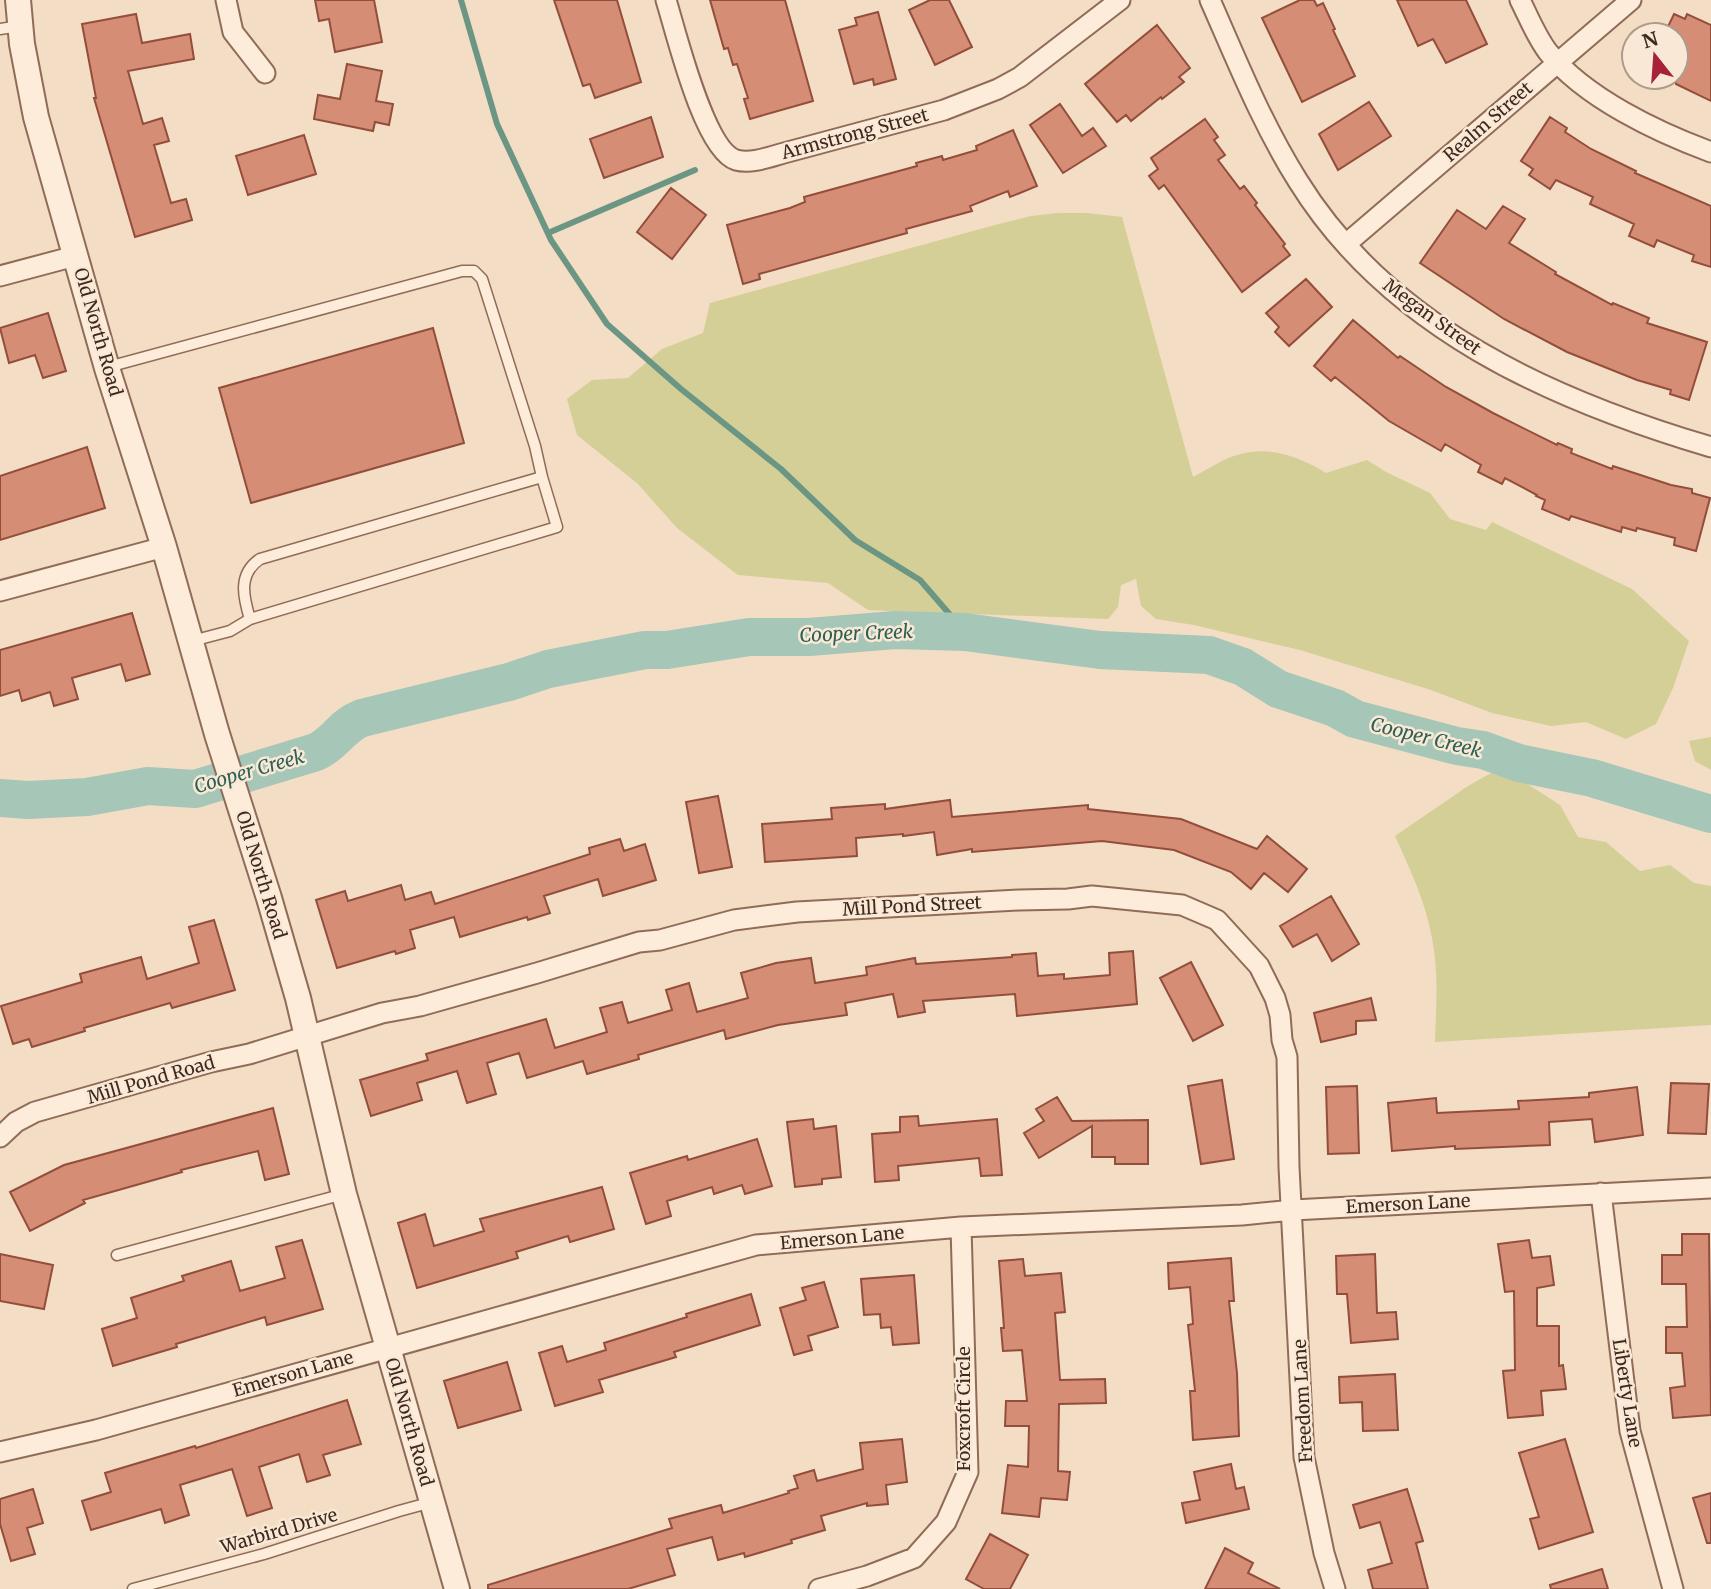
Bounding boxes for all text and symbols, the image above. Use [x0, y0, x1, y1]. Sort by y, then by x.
north arrow [1620, 21, 1690, 91]
text: N [1639, 26, 1661, 53]
street label: Realm Street [1438, 77, 1537, 167]
street label: Armstrong Street [778, 103, 931, 164]
street label: Old North Road [69, 265, 128, 399]
street label: Megan Street [1379, 273, 1486, 360]
water label: Cooper Creek [799, 619, 914, 647]
water label: Cooper Creek [1368, 712, 1485, 763]
water label: Cooper Creek [191, 744, 308, 798]
street label: Old North Road [231, 808, 292, 942]
street label: Mill Pond Street [842, 890, 982, 921]
street label: Mill Pond Road [84, 1050, 217, 1109]
street label: Emerson Lane [1345, 1189, 1471, 1218]
street label: Emerson Lane [779, 1221, 905, 1254]
street label: Liberty Lane [1608, 1337, 1647, 1449]
street label: Freedom Lane [1288, 1339, 1317, 1463]
street label: Emerson Lane [230, 1345, 356, 1402]
street label: Foxcroft Circle [952, 1346, 975, 1472]
street label: Old North Road [380, 1355, 439, 1489]
street label: Warbird Drive [217, 1503, 340, 1558]

